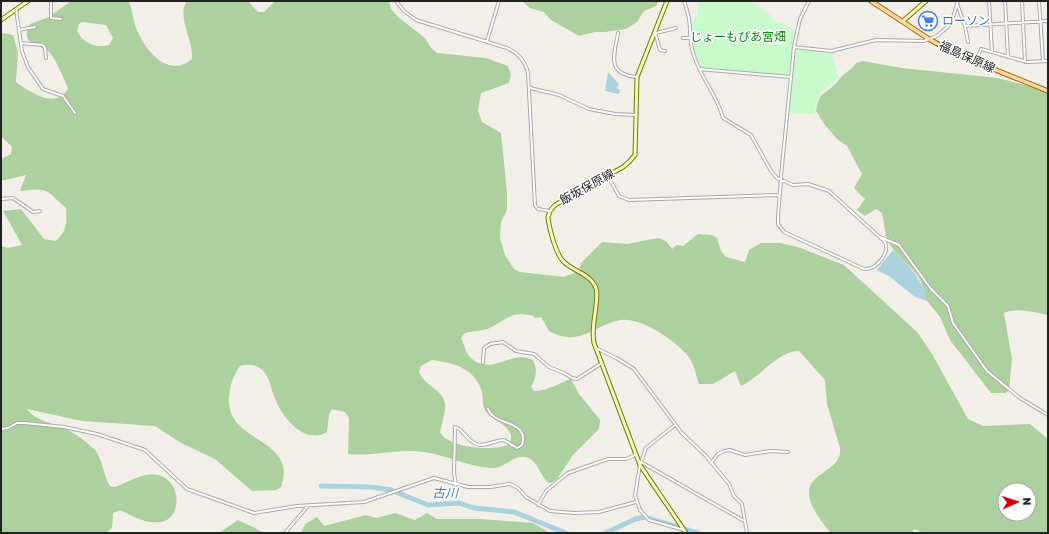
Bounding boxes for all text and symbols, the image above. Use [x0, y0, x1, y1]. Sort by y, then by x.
supermarket icon: ローソン [917, 10, 939, 32]
place label: ローソン [942, 14, 990, 28]
park label: じょーもぴあ宮畑 [690, 30, 786, 44]
street label: 福島保原線 [937, 38, 997, 76]
street label: 飯坂保原線 [557, 166, 617, 208]
north arrow [997, 482, 1037, 522]
water label: 古川 [432, 485, 460, 501]
text: N [1020, 497, 1033, 506]

